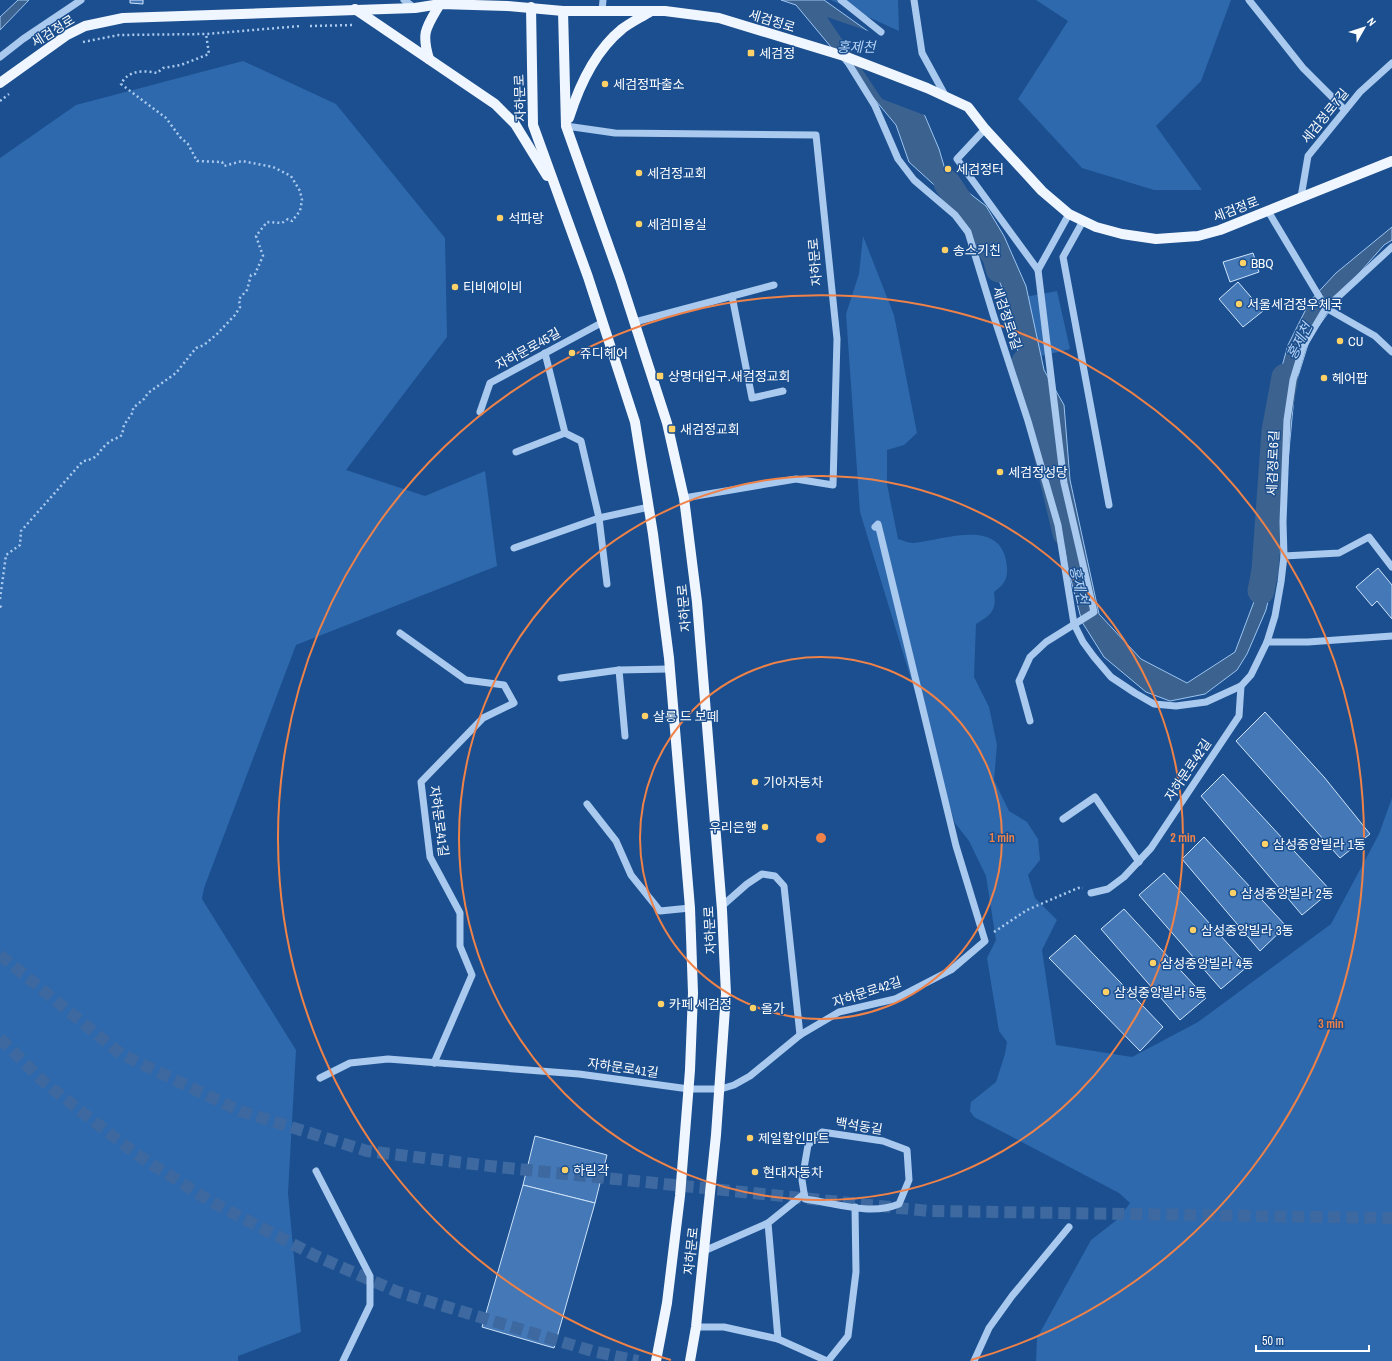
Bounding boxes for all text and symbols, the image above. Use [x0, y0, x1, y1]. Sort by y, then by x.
street label: 세검정로 [747, 6, 797, 36]
north arrow [1344, 8, 1384, 48]
street label: 세검정로 [28, 11, 78, 51]
text: N [1364, 15, 1379, 29]
water label: 홍제천 [837, 38, 876, 56]
place label: 세검정 [759, 45, 795, 62]
marker: 세검정 [746, 48, 756, 58]
street label: 자하문로 [511, 74, 529, 122]
place label: 세검정파출소 [613, 76, 685, 93]
marker: 세검정파출소 [600, 79, 610, 89]
street label: 세검정로7길 [1298, 85, 1352, 147]
place label: 세검정터 [956, 161, 1004, 178]
marker: 세검정터 [943, 164, 953, 174]
place label: 세검정교회 [647, 165, 707, 182]
marker: 세검정교회 [634, 168, 644, 178]
street label: 세검정로 [1211, 192, 1261, 226]
place label: 석파랑 [508, 210, 544, 227]
marker: 석파랑 [495, 213, 505, 223]
place label: 세검미용실 [647, 216, 707, 233]
marker: 세검미용실 [634, 219, 644, 229]
street label: 자하문로 [804, 237, 826, 287]
place label: 송스키친 [953, 242, 1001, 259]
marker: 송스키친 [940, 245, 950, 255]
place label: BBQ [1251, 255, 1274, 272]
marker: BBQ [1238, 258, 1248, 268]
place label: 티비에이비 [463, 279, 523, 296]
marker: 티비에이비 [450, 282, 460, 292]
street label: 세검정로6길 [989, 284, 1025, 352]
place label: 서울세검정우체국 [1247, 296, 1343, 313]
marker: 서울세검정우체국 [1234, 299, 1244, 309]
water label: 홍제천 [1282, 319, 1316, 362]
street label: 자하문로45길 [493, 324, 563, 374]
place label: CU [1348, 333, 1363, 350]
marker: CU [1335, 336, 1345, 346]
place label: 쥬디헤어 [580, 345, 628, 362]
marker: 쥬디헤어 [567, 348, 577, 358]
place label: 상명대입구.새검정교회 [668, 368, 791, 385]
place label: 헤어팝 [1332, 370, 1368, 387]
marker: 상명대입구.새검정교회 [655, 371, 665, 381]
marker: 헤어팝 [1319, 373, 1329, 383]
place label: 새검정교회 [680, 421, 740, 438]
marker: 새검정교회 [667, 424, 677, 434]
street label: 세검정로6길 [1263, 430, 1283, 496]
place label: 세검정성당 [1008, 464, 1068, 481]
marker: 세검정성당 [995, 467, 1005, 477]
water label: 홍제천 [1066, 564, 1092, 607]
street label: 자하문로 [673, 583, 695, 633]
place label: 살롱 드 보떼 [653, 708, 719, 725]
marker: 살롱 드 보떼 [640, 711, 650, 721]
street label: 자하문로42길 [1161, 736, 1215, 804]
place label: 기아자동차 [763, 774, 823, 791]
marker: 기아자동차 [750, 777, 760, 787]
street label: 자하문로41길 [426, 784, 452, 858]
place label: 우리은행 [709, 819, 757, 836]
marker: 우리은행 [760, 822, 770, 832]
text: 1 min [989, 830, 1015, 846]
text: 2 min [1170, 830, 1196, 846]
centre of rings [814, 831, 828, 845]
place label: 삼성중앙빌라 1동 [1273, 836, 1366, 853]
marker: 삼성중앙빌라 1동 [1260, 839, 1270, 849]
place label: 삼성중앙빌라 2동 [1241, 885, 1334, 902]
marker: 삼성중앙빌라 2동 [1228, 888, 1238, 898]
street label: 자하문로 [700, 906, 720, 954]
place label: 삼성중앙빌라 3동 [1201, 922, 1294, 939]
marker: 삼성중앙빌라 3동 [1188, 925, 1198, 935]
place label: 삼성중앙빌라 4동 [1161, 955, 1254, 972]
marker: 삼성중앙빌라 4동 [1148, 958, 1158, 968]
street label: 자하문로42길 [830, 973, 904, 1011]
place label: 삼성중앙빌라 5동 [1114, 984, 1207, 1001]
marker: 삼성중앙빌라 5동 [1101, 987, 1111, 997]
place label: 카페 세검정 [669, 996, 732, 1013]
marker: 카페 세검정 [656, 999, 666, 1009]
place label: 올가 [761, 1000, 785, 1017]
marker: 올가 [748, 1003, 758, 1013]
text: 3 min [1318, 1016, 1344, 1032]
street label: 자하문로41길 [586, 1055, 660, 1081]
street label: 백석동길 [834, 1114, 884, 1138]
place label: 제일할인마트 [758, 1130, 830, 1147]
marker: 제일할인마트 [745, 1133, 755, 1143]
place label: 하림각 [573, 1162, 609, 1179]
place label: 현대자동차 [763, 1164, 823, 1181]
marker: 하림각 [560, 1165, 570, 1175]
marker: 현대자동차 [750, 1167, 760, 1177]
street label: 자하문로 [680, 1226, 702, 1276]
scale bar [1256, 1327, 1369, 1353]
text: 50 m [1262, 1333, 1284, 1349]

